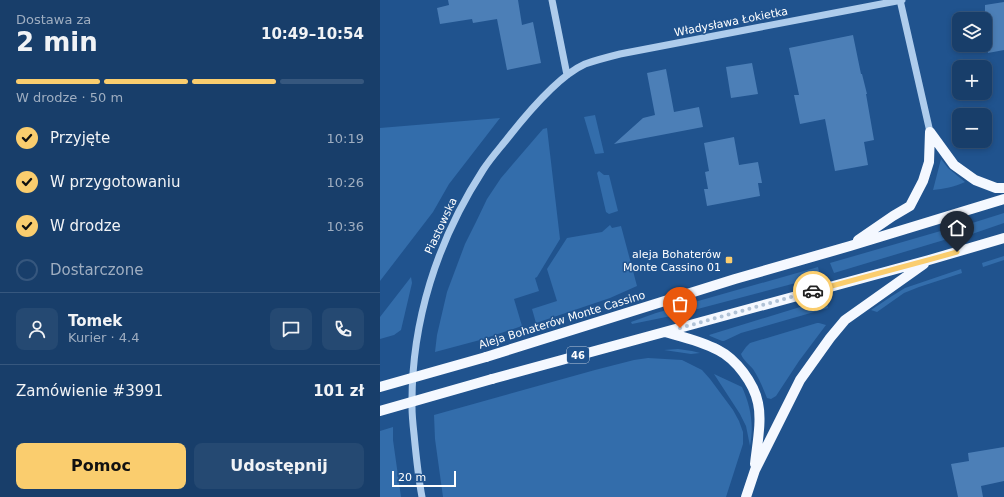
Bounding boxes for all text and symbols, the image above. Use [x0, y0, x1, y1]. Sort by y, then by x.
street label: Władysława Łokietka [673, 5, 789, 39]
text: Dostawa za [16, 12, 91, 27]
map controls [952, 12, 992, 148]
button: layers [952, 12, 992, 52]
text: 10:49–10:54 [261, 25, 364, 43]
text: 2 min [16, 27, 98, 57]
button: + [952, 60, 992, 100]
text: W drodze · 50 m [16, 90, 123, 105]
button: − [952, 108, 992, 148]
icon: check [16, 127, 38, 149]
text: Przyjęte [50, 129, 110, 147]
text: 10:19 [327, 131, 364, 146]
icon: check [16, 171, 38, 193]
text: W przygotowaniu [50, 173, 180, 191]
text: 10:26 [327, 175, 364, 190]
street label: Piastowska [422, 196, 460, 256]
pin [940, 211, 974, 252]
icon: check [16, 215, 38, 237]
text: W drodze [50, 217, 121, 235]
icon: home [946, 217, 968, 239]
text: 10:36 [327, 219, 364, 234]
place label: aleja Bohaterów Monte Cassino 01 [623, 248, 721, 274]
marker: aleja Bohaterów Monte Cassino 01 [724, 255, 734, 265]
text: Dostarczone [50, 261, 144, 279]
courier [793, 271, 833, 311]
icon: car [802, 280, 824, 302]
pin [663, 287, 697, 328]
street label: Aleja Bohaterów Monte Cassino [477, 288, 647, 352]
icon: bag [669, 293, 691, 315]
button: person [16, 308, 58, 350]
button: chat [270, 308, 312, 350]
button: phone [322, 308, 364, 350]
text: Tomek [68, 312, 122, 330]
text: Kurier · 4.4 [68, 330, 140, 345]
road number: 46 [567, 347, 589, 363]
text: Zamówienie #3991 [16, 382, 163, 400]
text: 101 zł [313, 382, 364, 400]
button: Pomoc [16, 443, 186, 489]
button: Udostępnij [194, 443, 364, 489]
scale bar [392, 469, 456, 488]
text: 20 m [398, 471, 426, 484]

